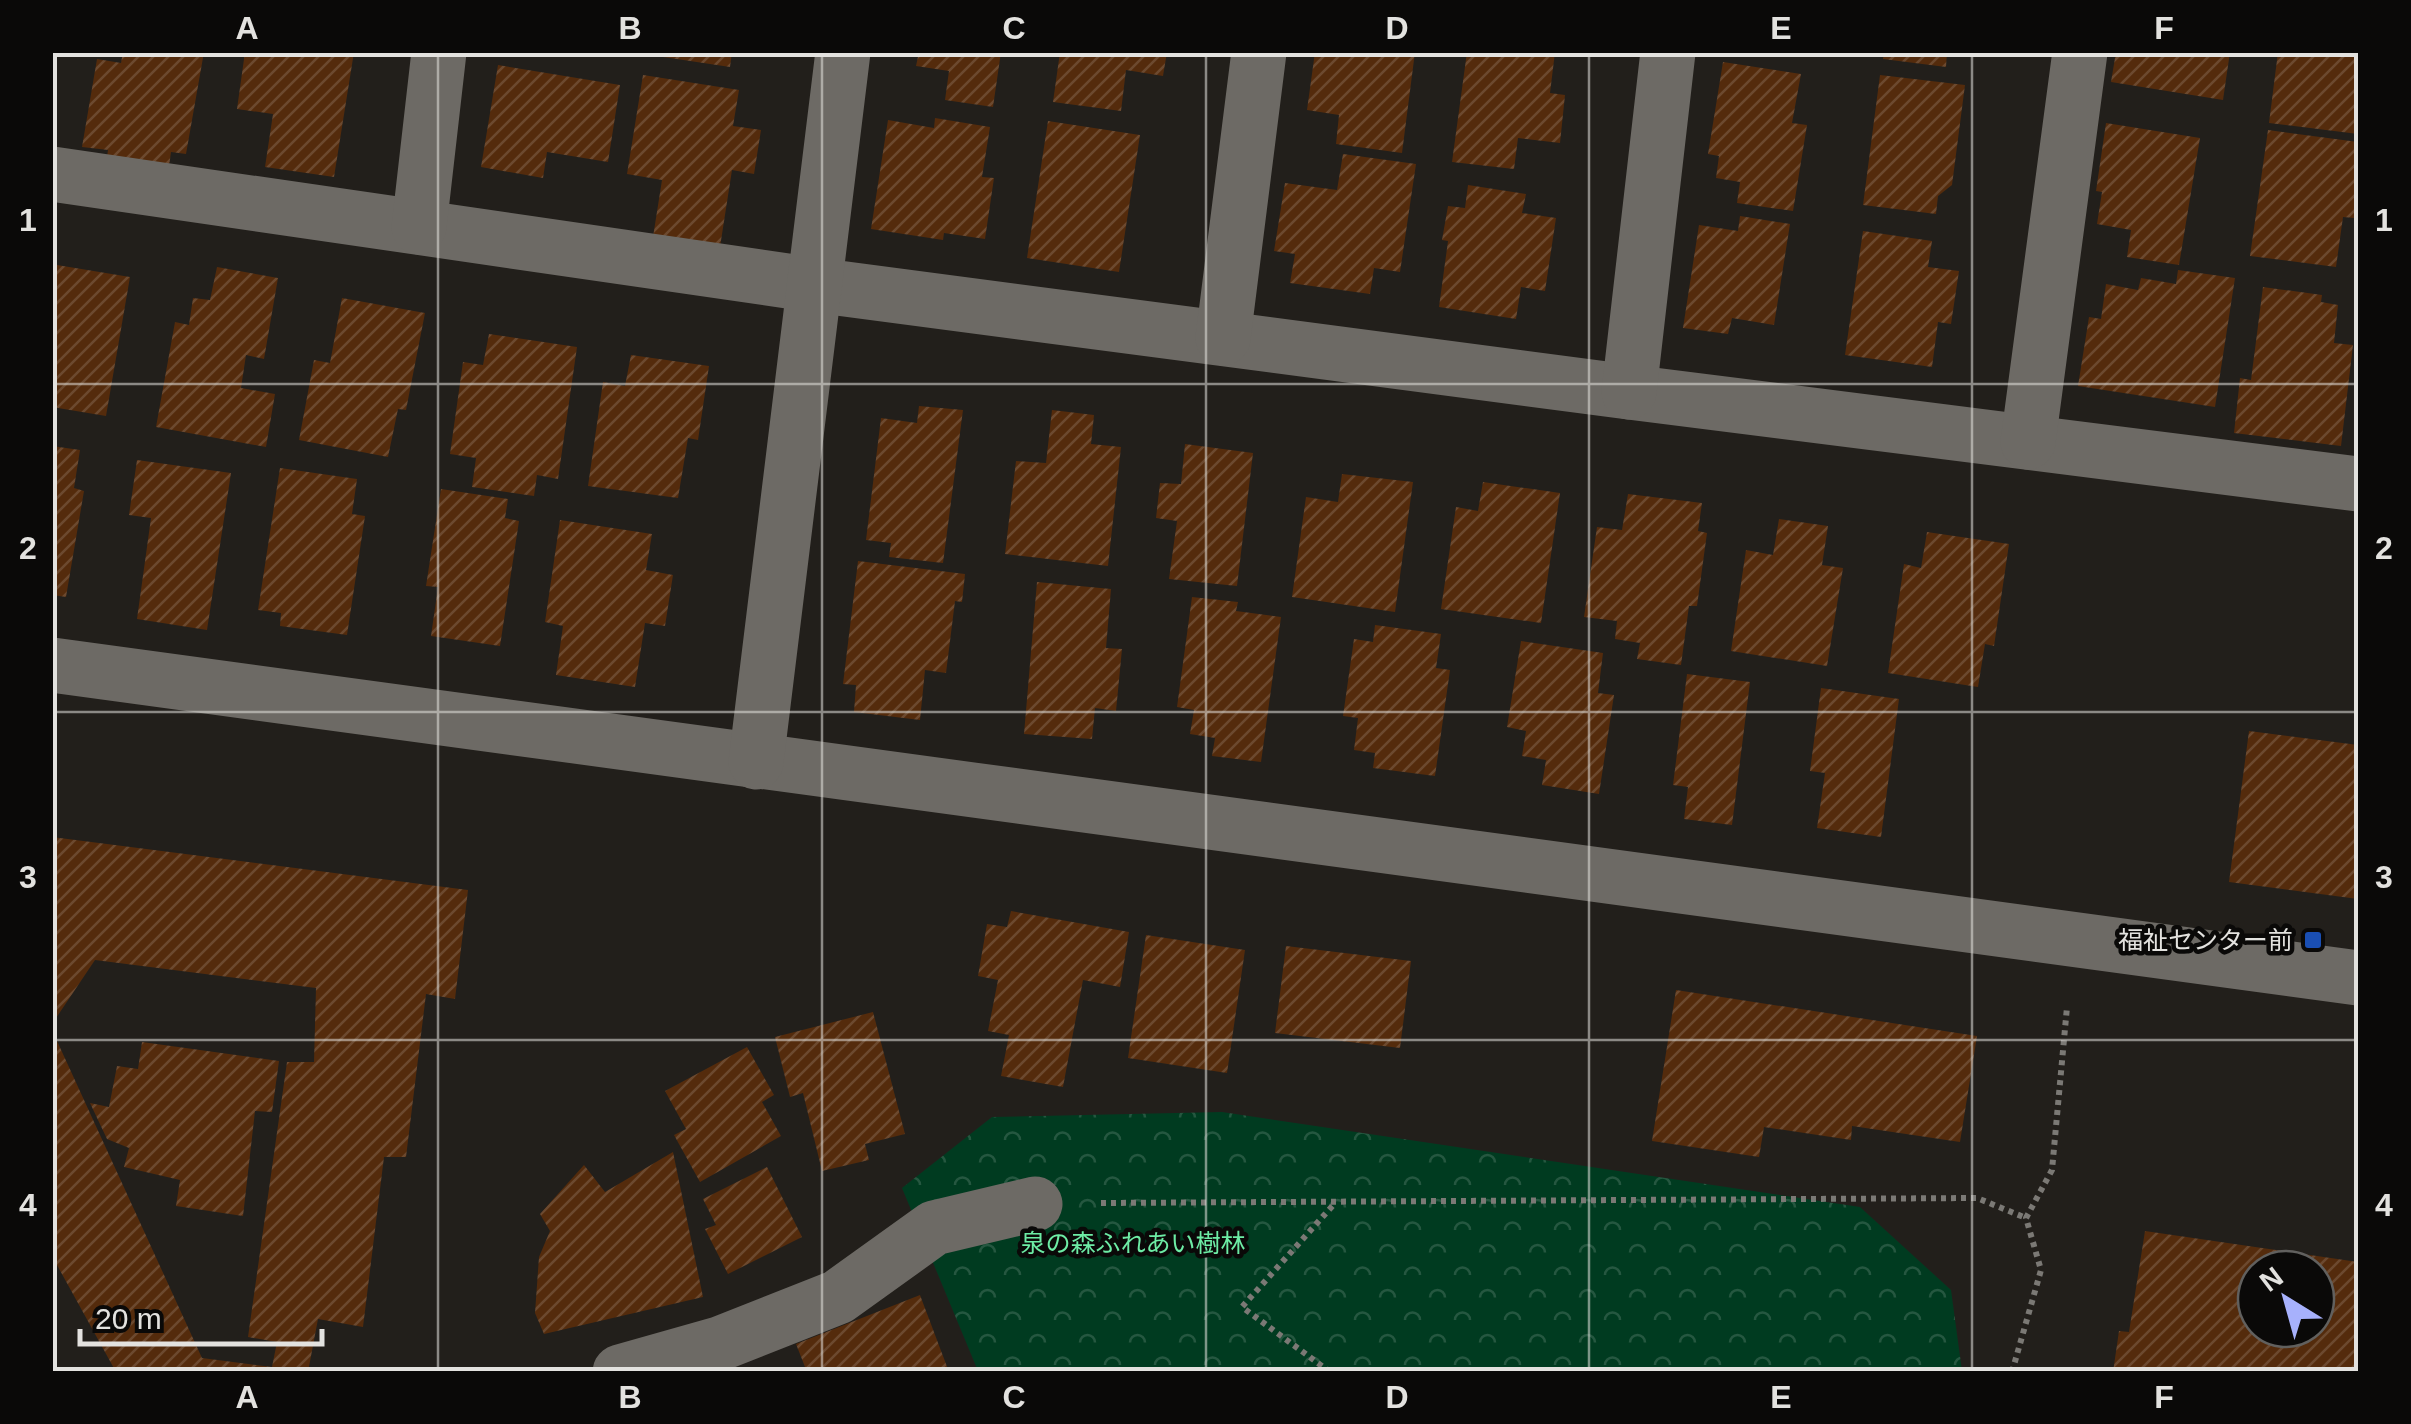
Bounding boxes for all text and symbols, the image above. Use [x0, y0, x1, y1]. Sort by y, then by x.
text: A [235, 10, 259, 46]
text: B [618, 10, 642, 46]
text: C [1002, 10, 1026, 46]
text: D [1385, 10, 1409, 46]
text: E [1770, 10, 1792, 46]
text: F [2154, 10, 2174, 46]
text: 1 [19, 202, 37, 238]
text: 1 [2375, 202, 2393, 238]
text: 2 [19, 530, 37, 566]
text: 2 [2375, 530, 2393, 566]
text: 3 [19, 859, 37, 895]
text: 3 [2375, 859, 2393, 895]
place label: 福祉センター前 [2118, 926, 2293, 954]
marker: 福祉センター前 [2302, 929, 2324, 951]
text: 4 [19, 1187, 37, 1223]
text: 4 [2375, 1187, 2393, 1223]
park label: 泉の森ふれあい樹林 [1020, 1229, 1246, 1257]
north arrow [2236, 1249, 2336, 1349]
text: N [2254, 1261, 2289, 1298]
scale bar [80, 1284, 322, 1346]
text: 20 m [95, 1302, 162, 1335]
text: A [235, 1379, 259, 1415]
text: B [618, 1379, 642, 1415]
text: C [1002, 1379, 1026, 1415]
text: D [1385, 1379, 1409, 1415]
text: E [1770, 1379, 1792, 1415]
text: F [2154, 1379, 2174, 1415]

